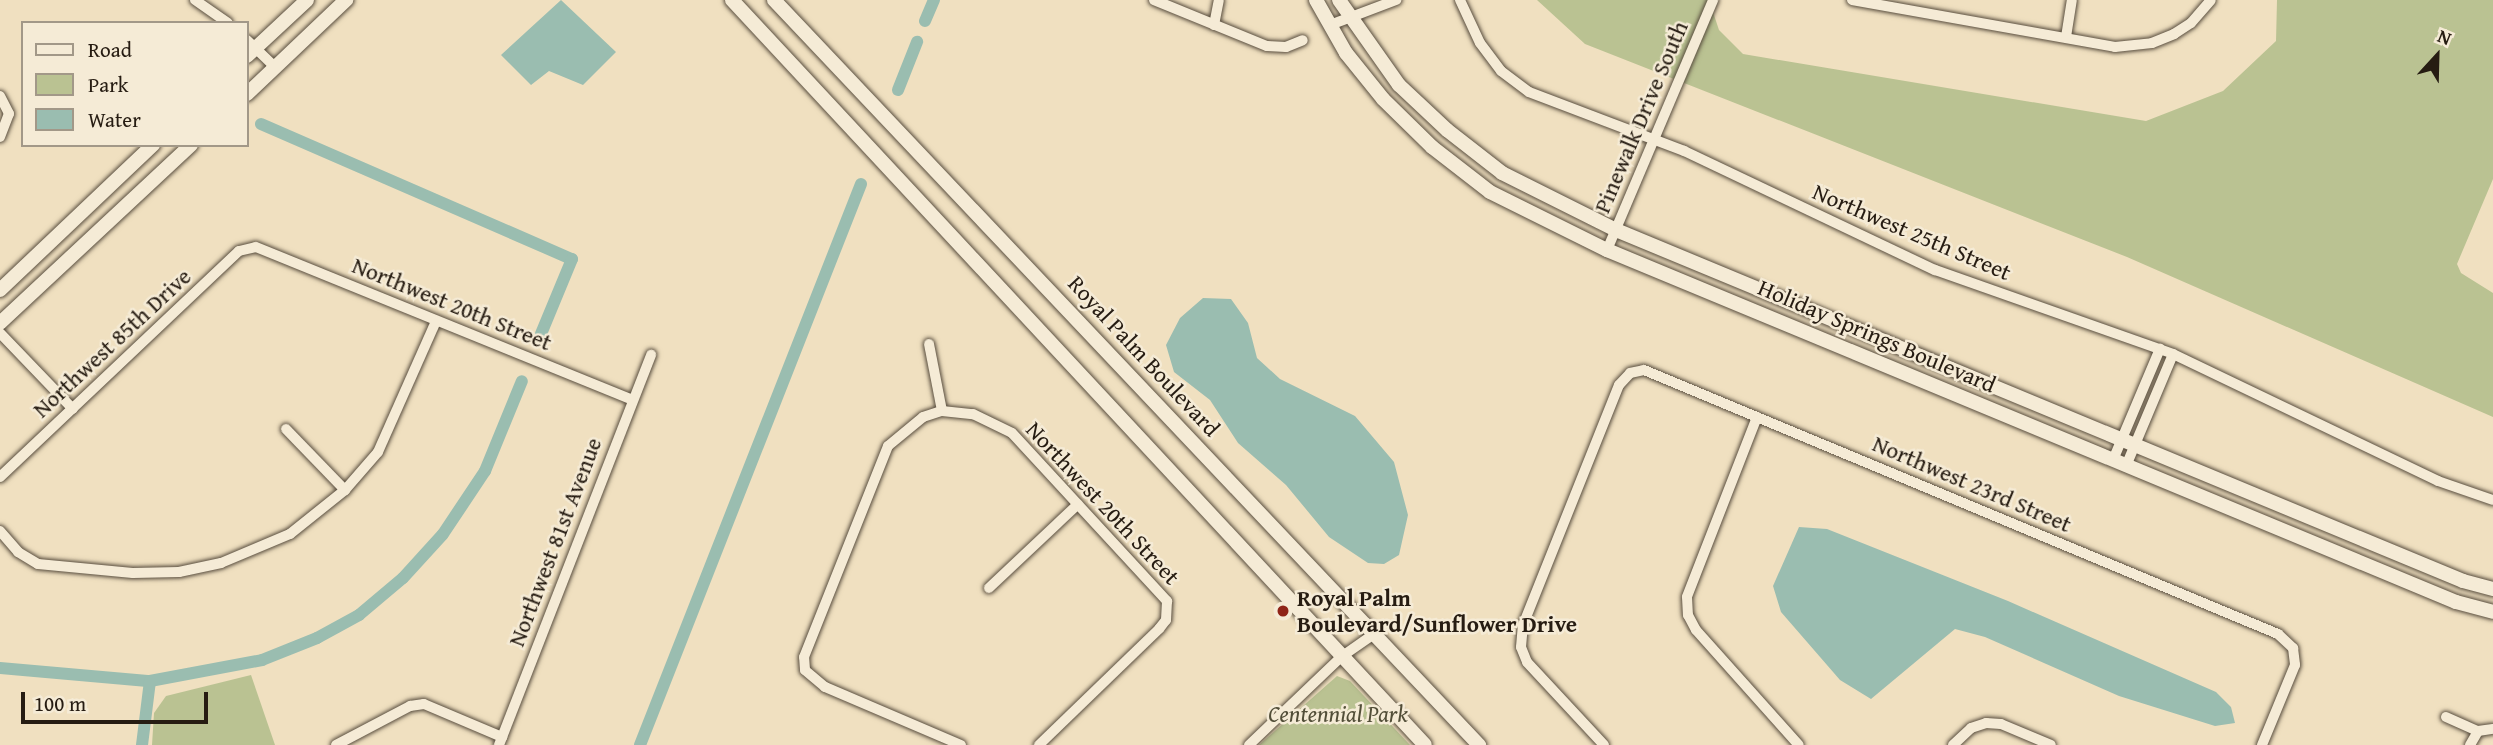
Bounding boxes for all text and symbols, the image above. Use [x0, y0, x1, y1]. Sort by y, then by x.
street label: Pinewalk Drive South [1588, 17, 1694, 217]
legend [21, 21, 248, 147]
north arrow [2402, 21, 2472, 91]
text: N [2434, 21, 2456, 52]
text: Road [88, 34, 132, 65]
text: Park [88, 69, 129, 100]
text: Water [88, 104, 141, 135]
street label: Northwest 25th Street [1809, 178, 2015, 286]
street label: Northwest 20th Street [348, 251, 556, 357]
street label: Northwest 85th Drive [27, 263, 197, 423]
street label: Royal Palm Boulevard [1062, 270, 1226, 442]
street label: Holiday Springs Boulevard [1754, 273, 2000, 399]
street label: Northwest 20th Street [1020, 416, 1186, 590]
street label: Northwest 23rd Street [1868, 430, 2076, 538]
street label: Northwest 81st Avenue [502, 434, 608, 650]
place label: Royal Palm Boulevard/Sunflower Drive [1297, 584, 1577, 638]
marker: Royal Palm Boulevard/Sunflower Drive [1275, 603, 1291, 619]
scale bar [24, 678, 212, 722]
text: 100 m [34, 688, 86, 719]
park label: Centennial Park [1268, 700, 1408, 728]

